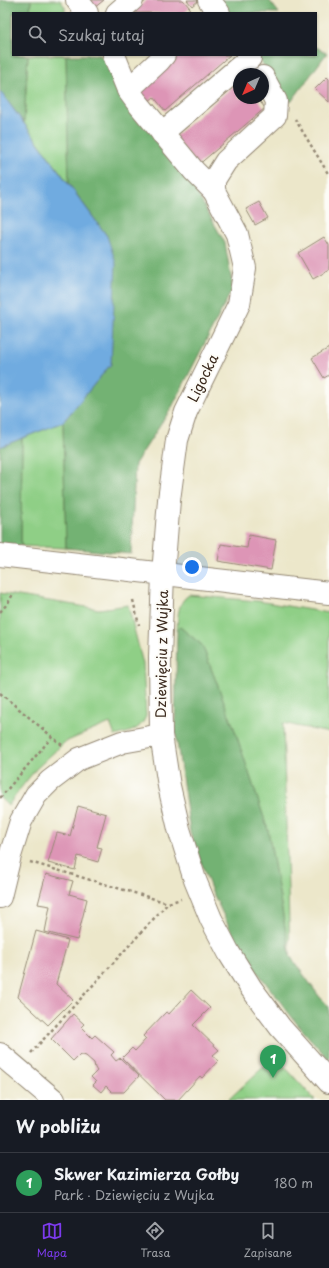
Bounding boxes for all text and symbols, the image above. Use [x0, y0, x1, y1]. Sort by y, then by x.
search box [12, 12, 317, 56]
icon: search [26, 23, 48, 45]
text: Szukaj tutaj [58, 23, 145, 46]
north arrow [233, 68, 269, 104]
street label: Ligocka [182, 350, 223, 405]
your location [182, 557, 202, 577]
street label: Dziewięciu z Wujka [150, 589, 173, 718]
pin: 1 [260, 1045, 286, 1078]
text: W pobliżu [16, 1113, 101, 1139]
text: Skwer Kazimierza Gołby [54, 1162, 239, 1185]
text: 1 [26, 1173, 32, 1192]
text: 180 m [274, 1173, 313, 1192]
text: Park · Dziewięciu z Wujka [54, 1185, 214, 1204]
tab: Mapa [37, 1220, 67, 1261]
tab: Trasa [140, 1220, 170, 1261]
tab: Zapisane [244, 1220, 292, 1261]

